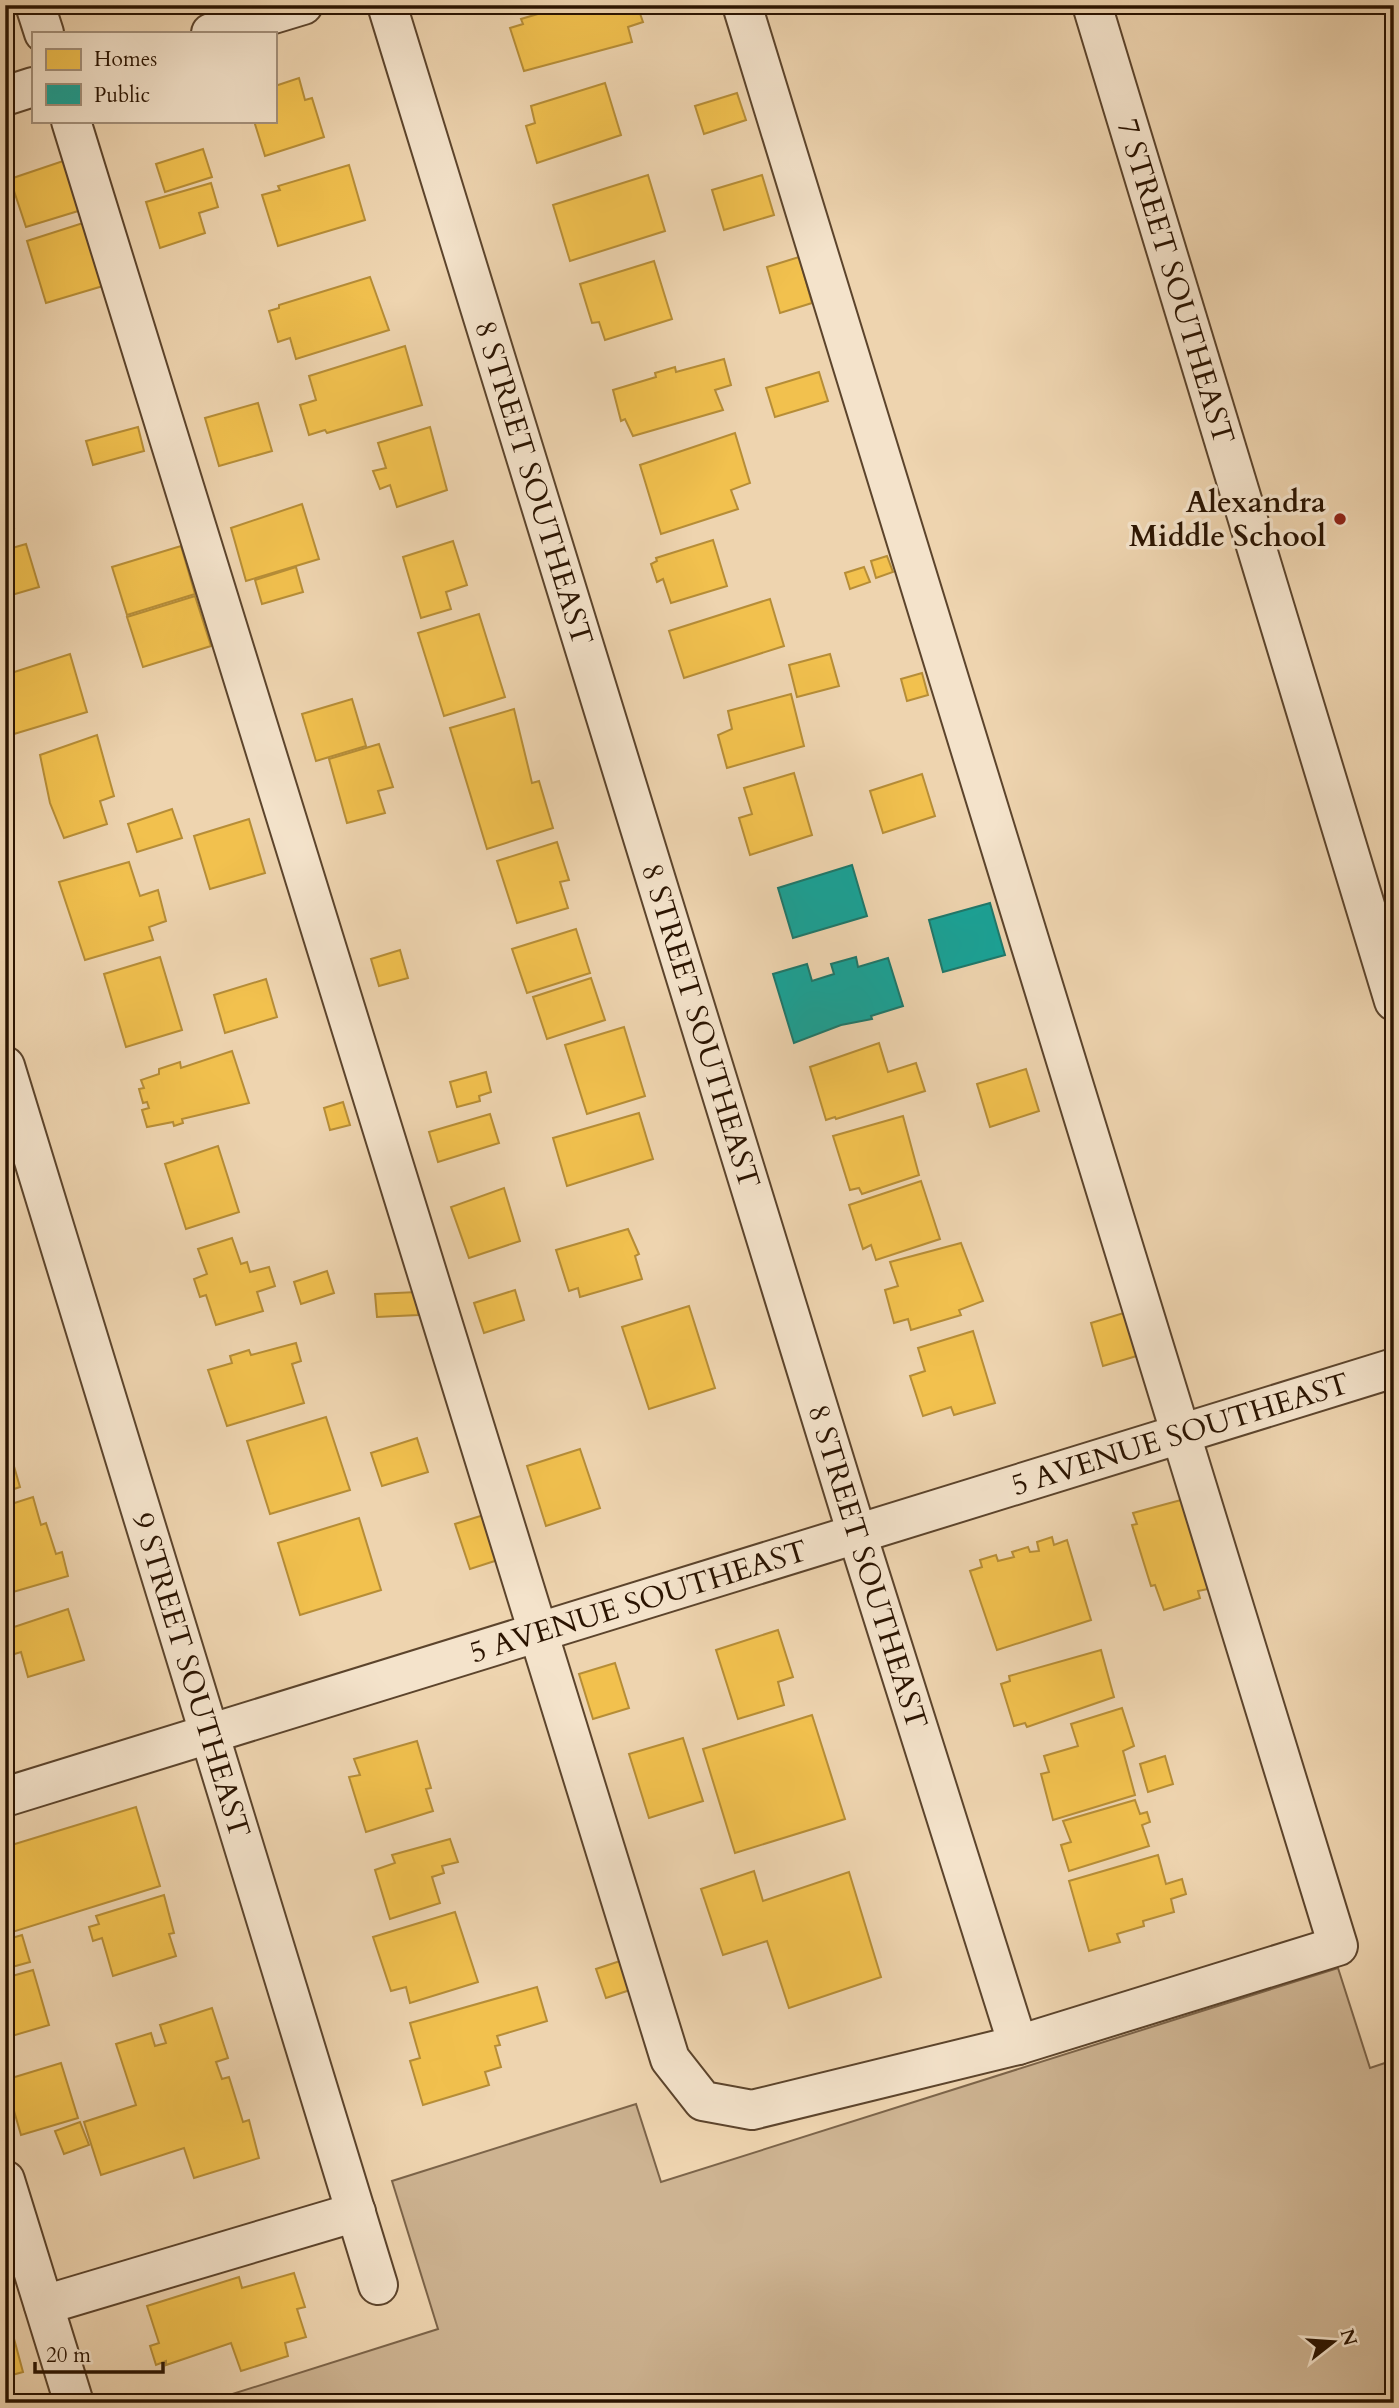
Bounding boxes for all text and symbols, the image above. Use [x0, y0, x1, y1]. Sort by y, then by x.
legend [32, 32, 276, 122]
text: Homes [94, 45, 157, 74]
text: Public [94, 81, 150, 110]
street label: 7 STREET SOUTHEAST [1107, 114, 1244, 449]
street label: 8 STREET SOUTHEAST [464, 316, 603, 651]
place label: Alexandra Middle School [1129, 482, 1326, 557]
marker: Alexandra Middle School [1332, 511, 1348, 527]
street label: 8 STREET SOUTHEAST [631, 859, 770, 1194]
street label: 5 AVENUE SOUTHEAST [1006, 1363, 1354, 1506]
street label: 8 STREET SOUTHEAST [797, 1400, 937, 1734]
street label: 9 STREET SOUTHEAST [122, 1508, 260, 1843]
street label: 5 AVENUE SOUTHEAST [465, 1530, 813, 1673]
north arrow [1298, 2306, 1368, 2376]
text: N [1333, 2326, 1363, 2349]
scale bar [35, 2331, 163, 2375]
text: 20 m [46, 2341, 91, 2370]

